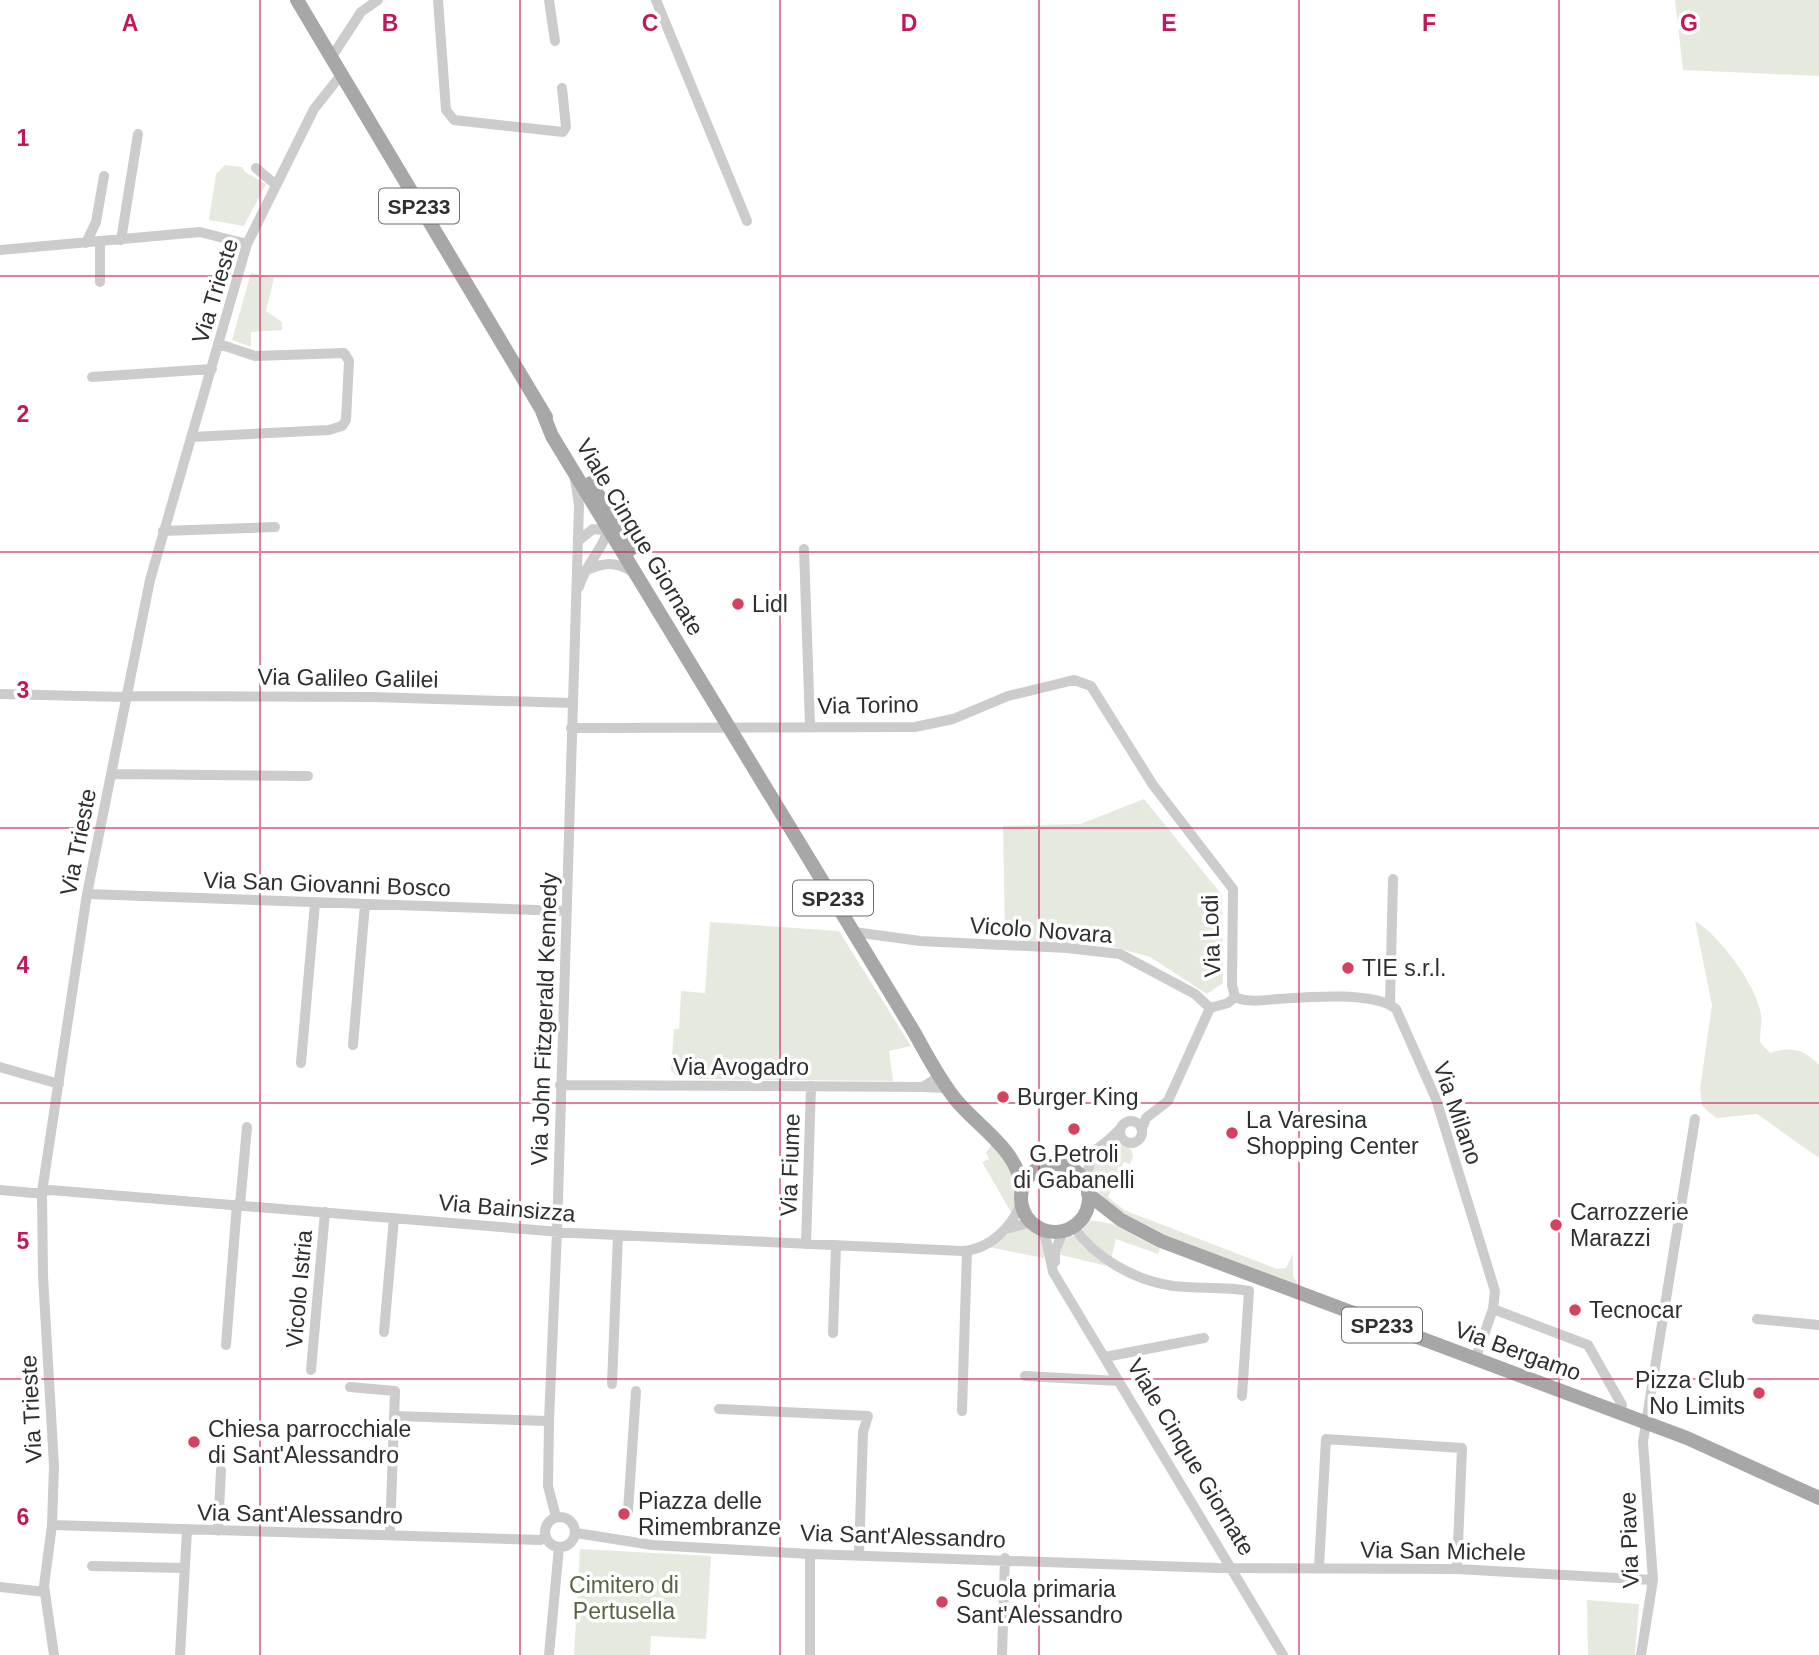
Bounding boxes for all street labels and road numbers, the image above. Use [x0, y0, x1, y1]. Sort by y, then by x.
road number: SP233 [379, 188, 459, 224]
street label: Via Trieste [187, 235, 243, 347]
street label: Viale Cinque Giornate [571, 434, 709, 640]
street label: Via Galileo Galilei [257, 663, 439, 693]
street label: Via Torino [817, 691, 919, 719]
street label: Via Trieste [55, 786, 101, 898]
street label: Via San Giovanni Bosco [203, 867, 451, 901]
street label: Via John Fitzgerald Kennedy [526, 871, 562, 1166]
road number: SP233 [793, 880, 873, 916]
street label: Via Lodi [1197, 894, 1225, 978]
street label: Vicolo Novara [969, 912, 1113, 948]
street label: Via Avogadro [673, 1054, 809, 1080]
street label: Via Milano [1428, 1058, 1488, 1168]
street label: Via Fiume [775, 1113, 805, 1217]
street label: Via Bainsizza [437, 1189, 577, 1227]
street label: Vicolo Istria [281, 1229, 317, 1349]
road number: SP233 [1342, 1308, 1422, 1342]
street label: Via Bergamo [1451, 1316, 1585, 1386]
street label: Via Trieste [15, 1354, 47, 1464]
street label: Viale Cinque Giornate [1122, 1354, 1260, 1560]
street label: Via Piave [1614, 1491, 1644, 1589]
street label: Via Sant'Alessandro [197, 1499, 403, 1529]
street label: Via Sant'Alessandro [800, 1519, 1006, 1553]
street label: Via San Michele [1360, 1537, 1526, 1565]

